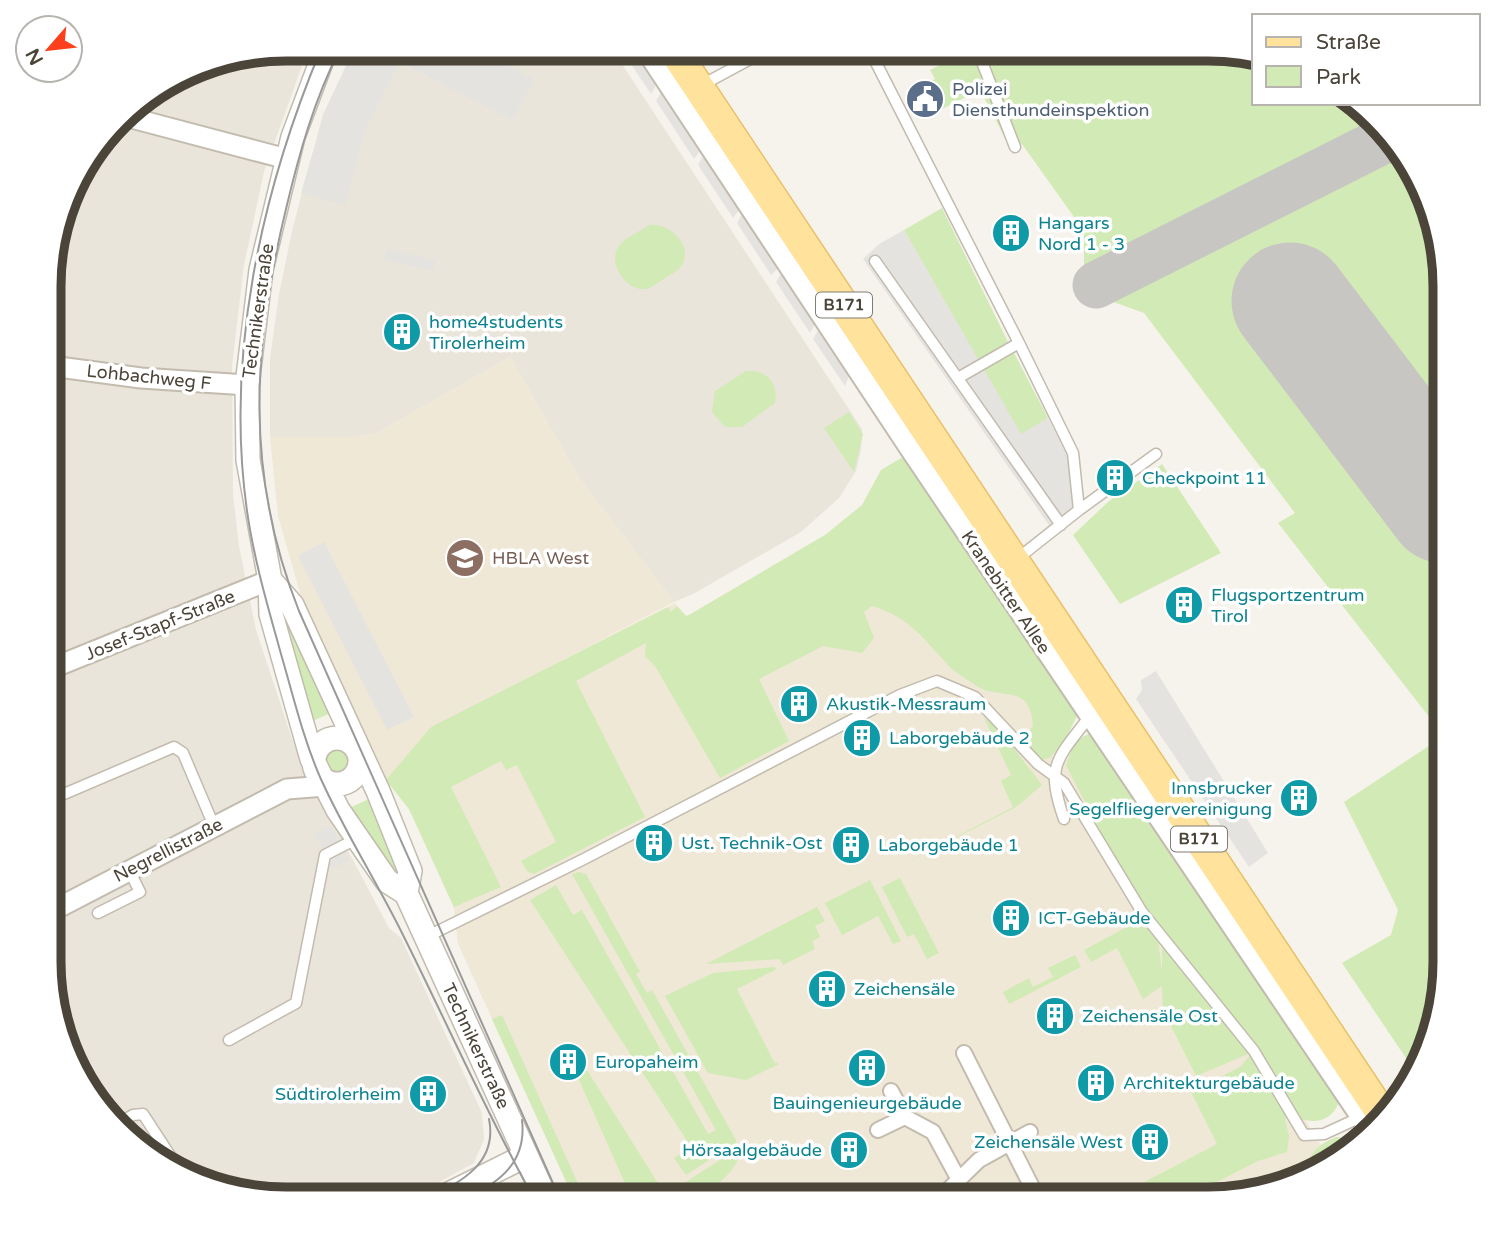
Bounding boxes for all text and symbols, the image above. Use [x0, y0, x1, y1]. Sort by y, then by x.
north arrow [14, 14, 84, 84]
legend [1252, 14, 1480, 105]
text: Straße [1316, 30, 1381, 55]
text: N [22, 45, 48, 68]
text: Park [1316, 65, 1361, 90]
public building icon: Polizei Diensthundeinspektion [904, 78, 946, 120]
place label: Polizei Diensthundeinspektion [952, 78, 1149, 121]
building icon: Hangars Nord 1 - 3 [990, 212, 1032, 254]
place label: Hangars Nord 1 - 3 [1038, 212, 1125, 255]
street label: Technikerstraße [238, 242, 278, 380]
road number: B171 [816, 292, 872, 318]
building icon: home4students Tirolerheim [381, 311, 423, 353]
place label: home4students Tirolerheim [429, 311, 563, 354]
street label: Lohbachweg F [85, 360, 213, 395]
building icon: Checkpoint 11 [1094, 457, 1136, 499]
place label: Checkpoint 11 [1142, 467, 1267, 489]
street label: Kranebitter Allee [957, 526, 1055, 658]
school or university icon: HBLA West [444, 537, 486, 579]
place label: HBLA West [492, 547, 589, 569]
building icon: Flugsportzentrum Tirol [1163, 584, 1205, 626]
place label: Flugsportzentrum Tirol [1211, 584, 1365, 627]
street label: Josef-Stapf-Straße [82, 585, 238, 665]
building icon: Akustik-Messraum [778, 683, 820, 725]
place label: Akustik-Messraum [826, 693, 986, 715]
building icon: Laborgebäude 2 [841, 717, 883, 759]
place label: Laborgebäude 2 [889, 727, 1030, 749]
place label: Innsbrucker Segelfliegervereinigung [1069, 777, 1272, 820]
building icon: Innsbrucker Segelfliegervereinigung [1278, 777, 1320, 819]
street label: Negrellistraße [110, 813, 226, 887]
building icon: Ust. Technik-Ost [633, 822, 675, 864]
building icon: Laborgebäude 1 [830, 824, 872, 866]
road number: B171 [1171, 826, 1227, 852]
place label: Ust. Technik-Ost [681, 832, 822, 854]
place label: Laborgebäude 1 [878, 834, 1019, 856]
building icon: ICT-Gebäude [990, 897, 1032, 939]
place label: ICT-Gebäude [1038, 907, 1151, 929]
building icon: Zeichensäle [806, 968, 848, 1010]
place label: Zeichensäle [854, 978, 955, 1000]
street label: Technikerstraße [437, 980, 515, 1112]
building icon: Zeichensäle Ost [1034, 995, 1076, 1037]
place label: Zeichensäle Ost [1082, 1005, 1218, 1027]
building icon: Europaheim [547, 1041, 589, 1083]
building icon: Bauingenieurgebäude [846, 1047, 888, 1089]
place label: Europaheim [595, 1051, 698, 1073]
building icon: Architekturgebäude [1075, 1062, 1117, 1104]
place label: Architekturgebäude [1123, 1072, 1295, 1094]
building icon: Südtirolerheim [407, 1073, 449, 1115]
place label: Südtirolerheim [275, 1083, 401, 1105]
place label: Bauingenieurgebäude [772, 1092, 962, 1114]
building icon: Zeichensäle West [1129, 1121, 1171, 1163]
building icon: Hörsaalgebäude [828, 1129, 870, 1171]
place label: Zeichensäle West [974, 1131, 1123, 1153]
place label: Hörsaalgebäude [682, 1139, 822, 1161]

